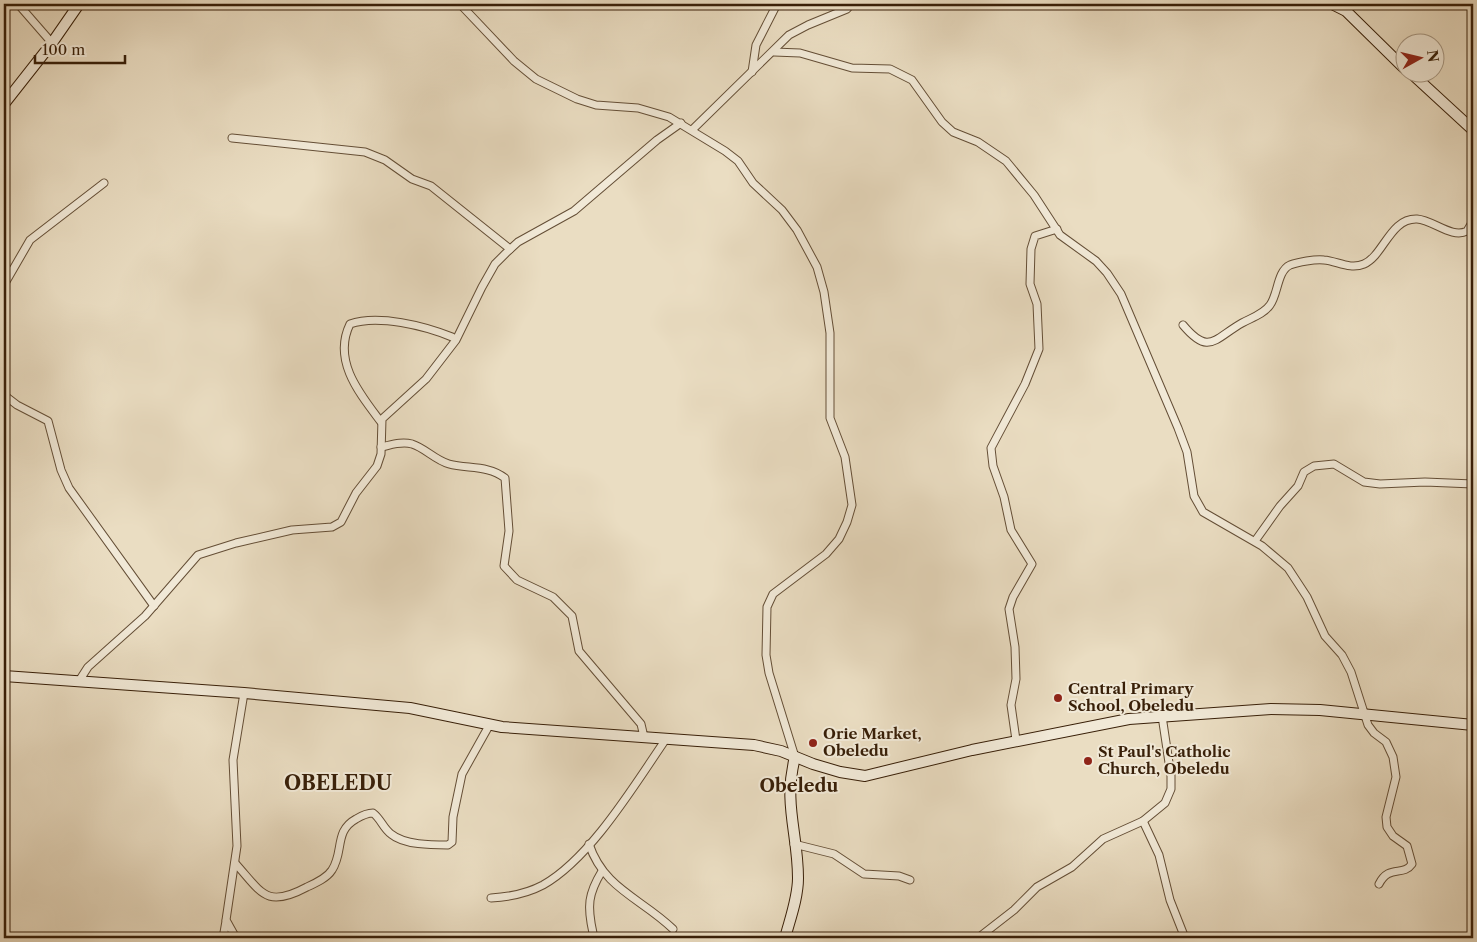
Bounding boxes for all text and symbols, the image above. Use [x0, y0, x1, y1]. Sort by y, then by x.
scale bar [35, 32, 125, 64]
north arrow [1394, 32, 1444, 82]
text: 100 m [42, 40, 85, 59]
text: N [1423, 49, 1443, 63]
place label: Central Primary School, Obeledu [1068, 679, 1194, 715]
marker: Central Primary School, Obeledu [1052, 692, 1064, 704]
place label: Orie Market, Obeledu [823, 724, 922, 760]
marker: Orie Market, Obeledu [807, 737, 819, 749]
place label: St Paul's Catholic Church, Obeledu [1098, 742, 1231, 778]
marker: St Paul's Catholic Church, Obeledu [1082, 755, 1094, 767]
district label: OBELEDU [284, 771, 392, 795]
district label: Obeledu [760, 775, 839, 797]

